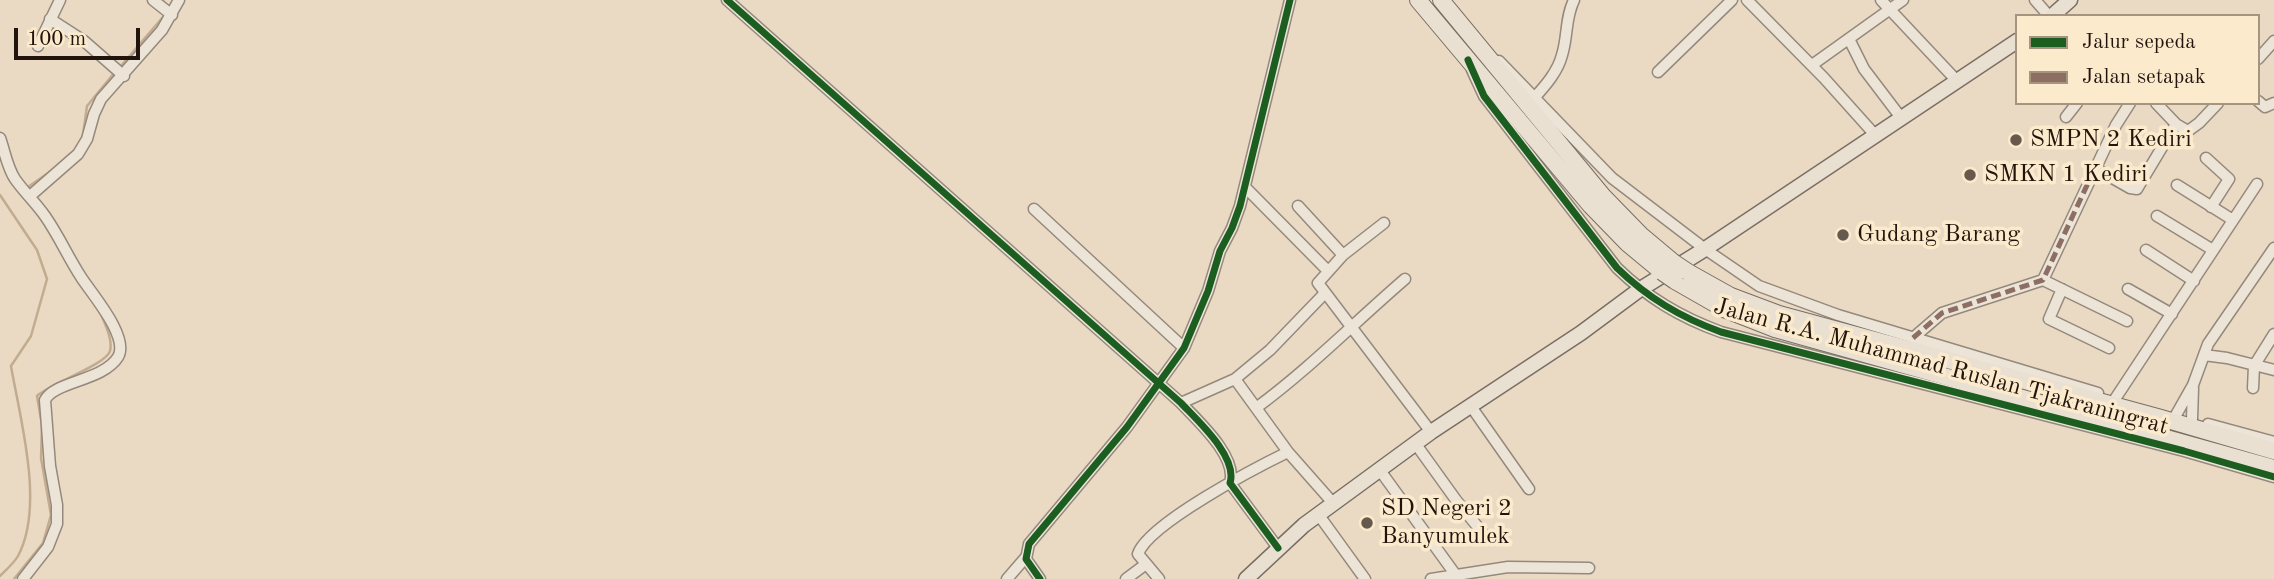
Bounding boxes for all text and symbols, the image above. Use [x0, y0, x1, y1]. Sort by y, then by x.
scale bar [18, 14, 144, 58]
legend [2015, 14, 2260, 105]
text: 100 m [27, 29, 86, 50]
text: Jalur sepeda [2082, 32, 2196, 53]
text: Jalan setapak [2082, 67, 2206, 88]
place label: SMPN 2 Kediri [2030, 126, 2192, 154]
marker: SMPN 2 Kediri [2008, 132, 2024, 148]
place label: SMKN 1 Kediri [1984, 161, 2147, 189]
marker: SMKN 1 Kediri [1962, 167, 1978, 183]
place label: Gudang Barang [1857, 221, 2020, 249]
marker: Gudang Barang [1835, 227, 1851, 243]
street label: Jalan R.A. Muhammad Ruslan Tjakraningrat [1710, 292, 2172, 442]
place label: SD Negeri 2 Banyumulek [1381, 495, 1512, 551]
marker: SD Negeri 2 Banyumulek [1359, 515, 1375, 531]

